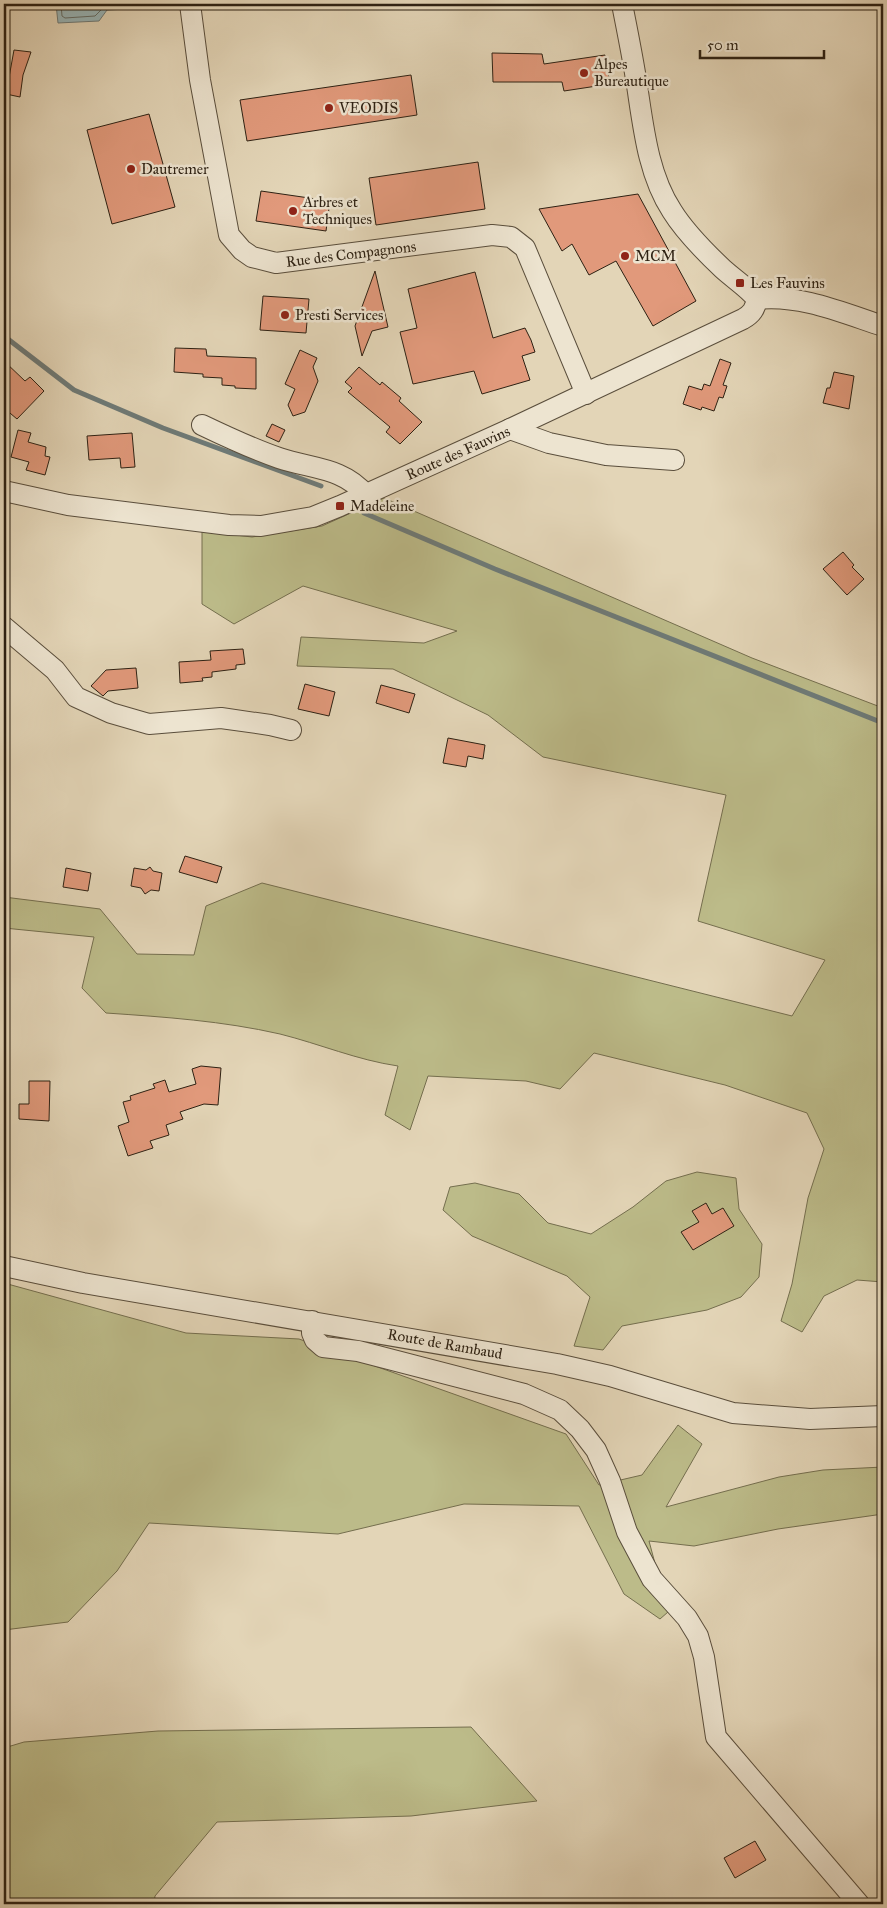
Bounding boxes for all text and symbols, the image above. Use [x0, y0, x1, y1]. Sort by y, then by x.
scale bar [700, 28, 823, 60]
text: 50 m [707, 36, 739, 54]
place label: Alpes Bureautique [593, 55, 669, 91]
marker: Alpes Bureautique [578, 67, 590, 79]
place label: VEODIS [338, 99, 398, 117]
marker: VEODIS [323, 102, 335, 114]
place label: Dautremer [141, 160, 209, 178]
marker: Dautremer [125, 163, 137, 175]
place label: Arbres et Techniques [302, 193, 372, 229]
marker: Arbres et Techniques [287, 205, 299, 217]
street label: Rue des Compagnons [285, 237, 417, 271]
place label: MCM [635, 247, 676, 265]
marker: MCM [619, 250, 631, 262]
place label: Les Fauvins [750, 274, 825, 292]
marker: Les Fauvins [734, 277, 746, 289]
place label: Presti Services [295, 306, 383, 324]
marker: Presti Services [279, 309, 291, 321]
street label: Route des Fauvins [403, 422, 513, 484]
place label: Madeleine [350, 497, 414, 515]
marker: Madeleine [334, 500, 346, 512]
street label: Route de Rambaud [386, 1325, 504, 1363]

